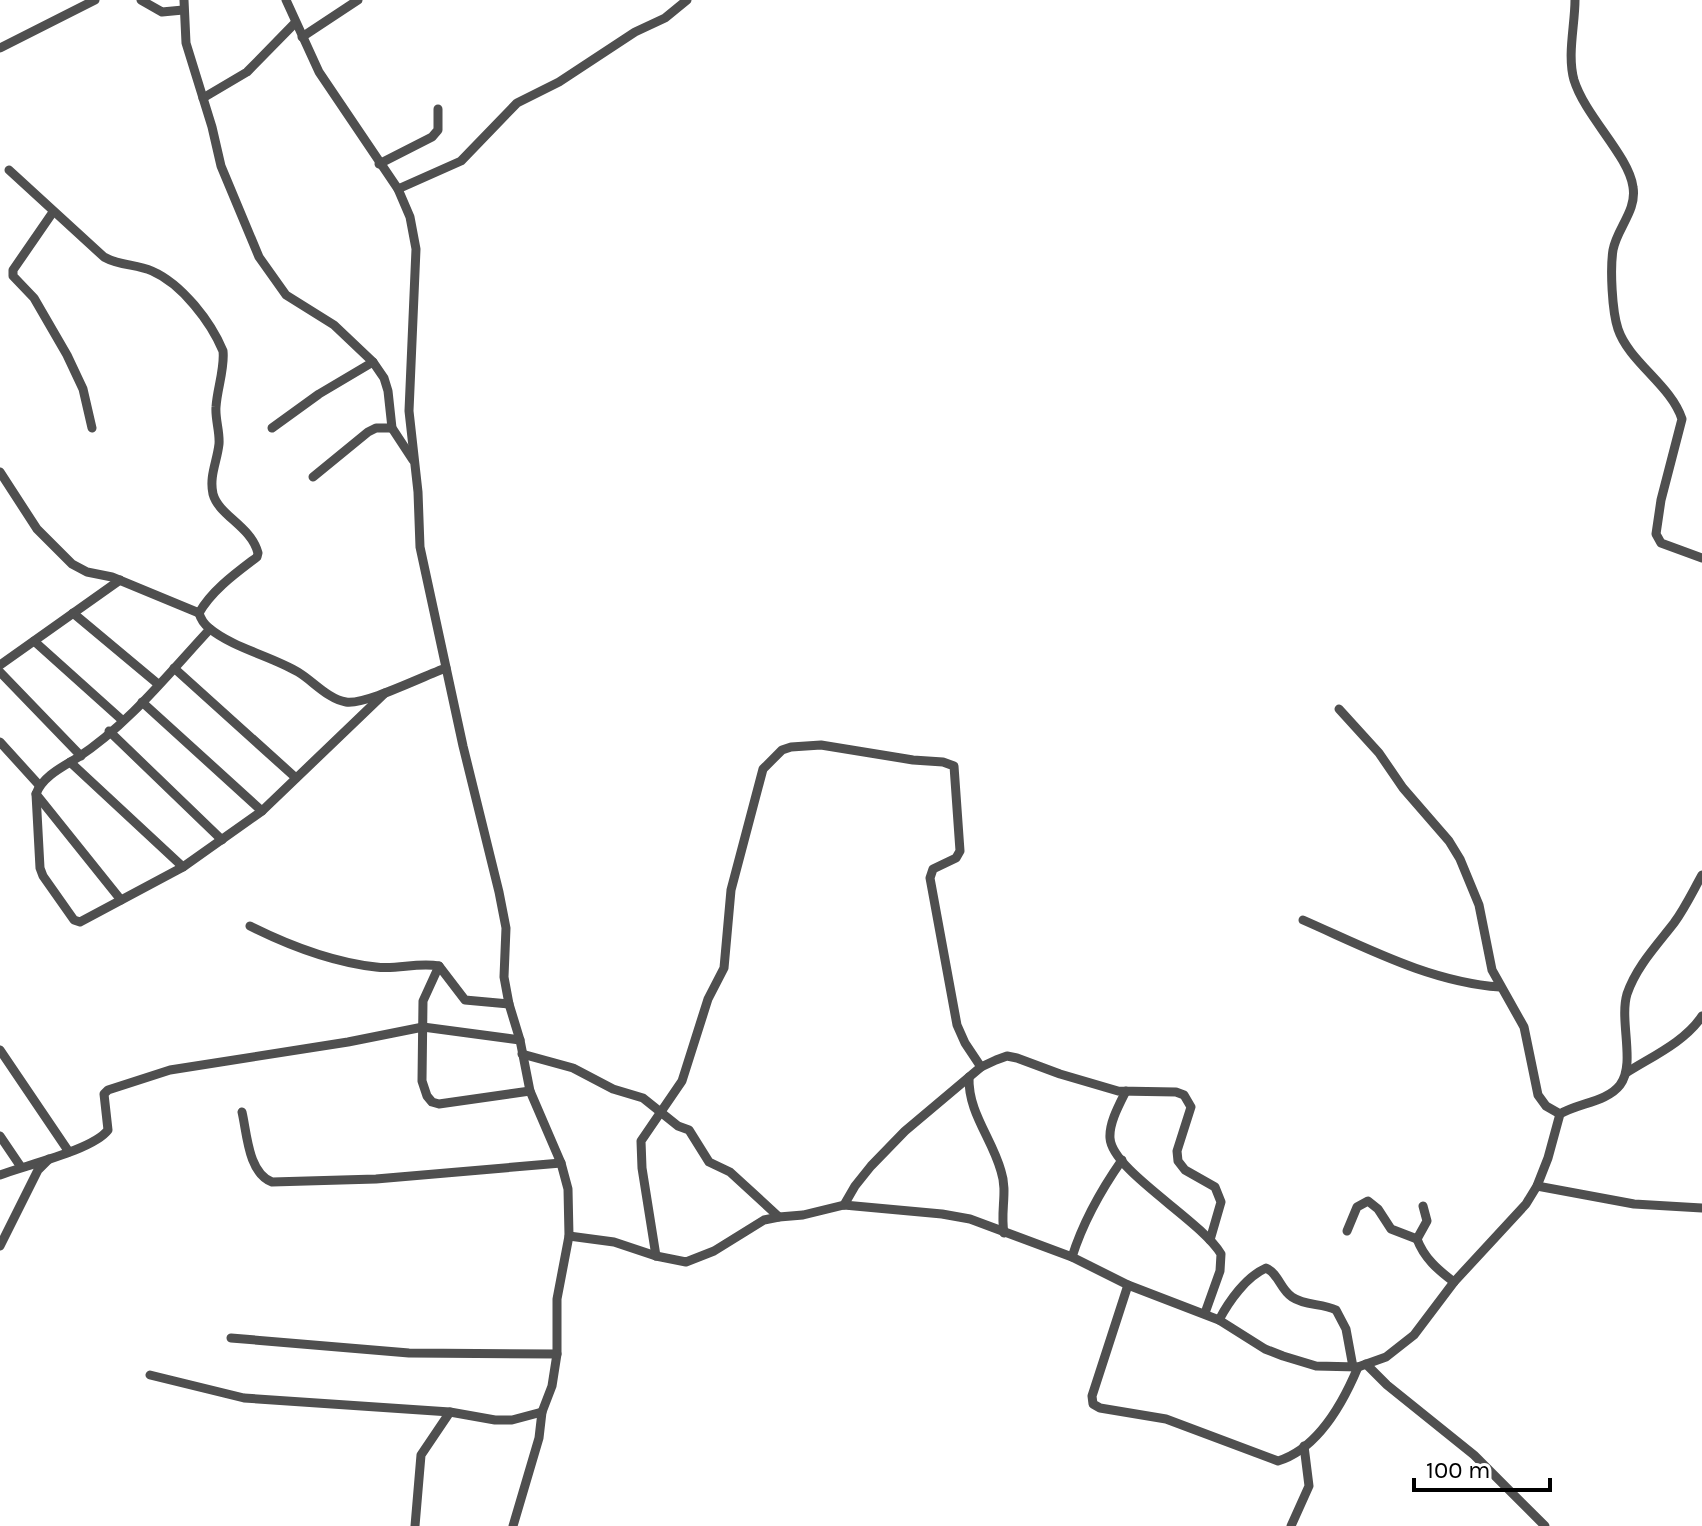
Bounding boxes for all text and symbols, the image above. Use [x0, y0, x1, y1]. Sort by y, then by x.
scale bar [1414, 1442, 1550, 1492]
text: 100 m [1426, 1456, 1491, 1484]

